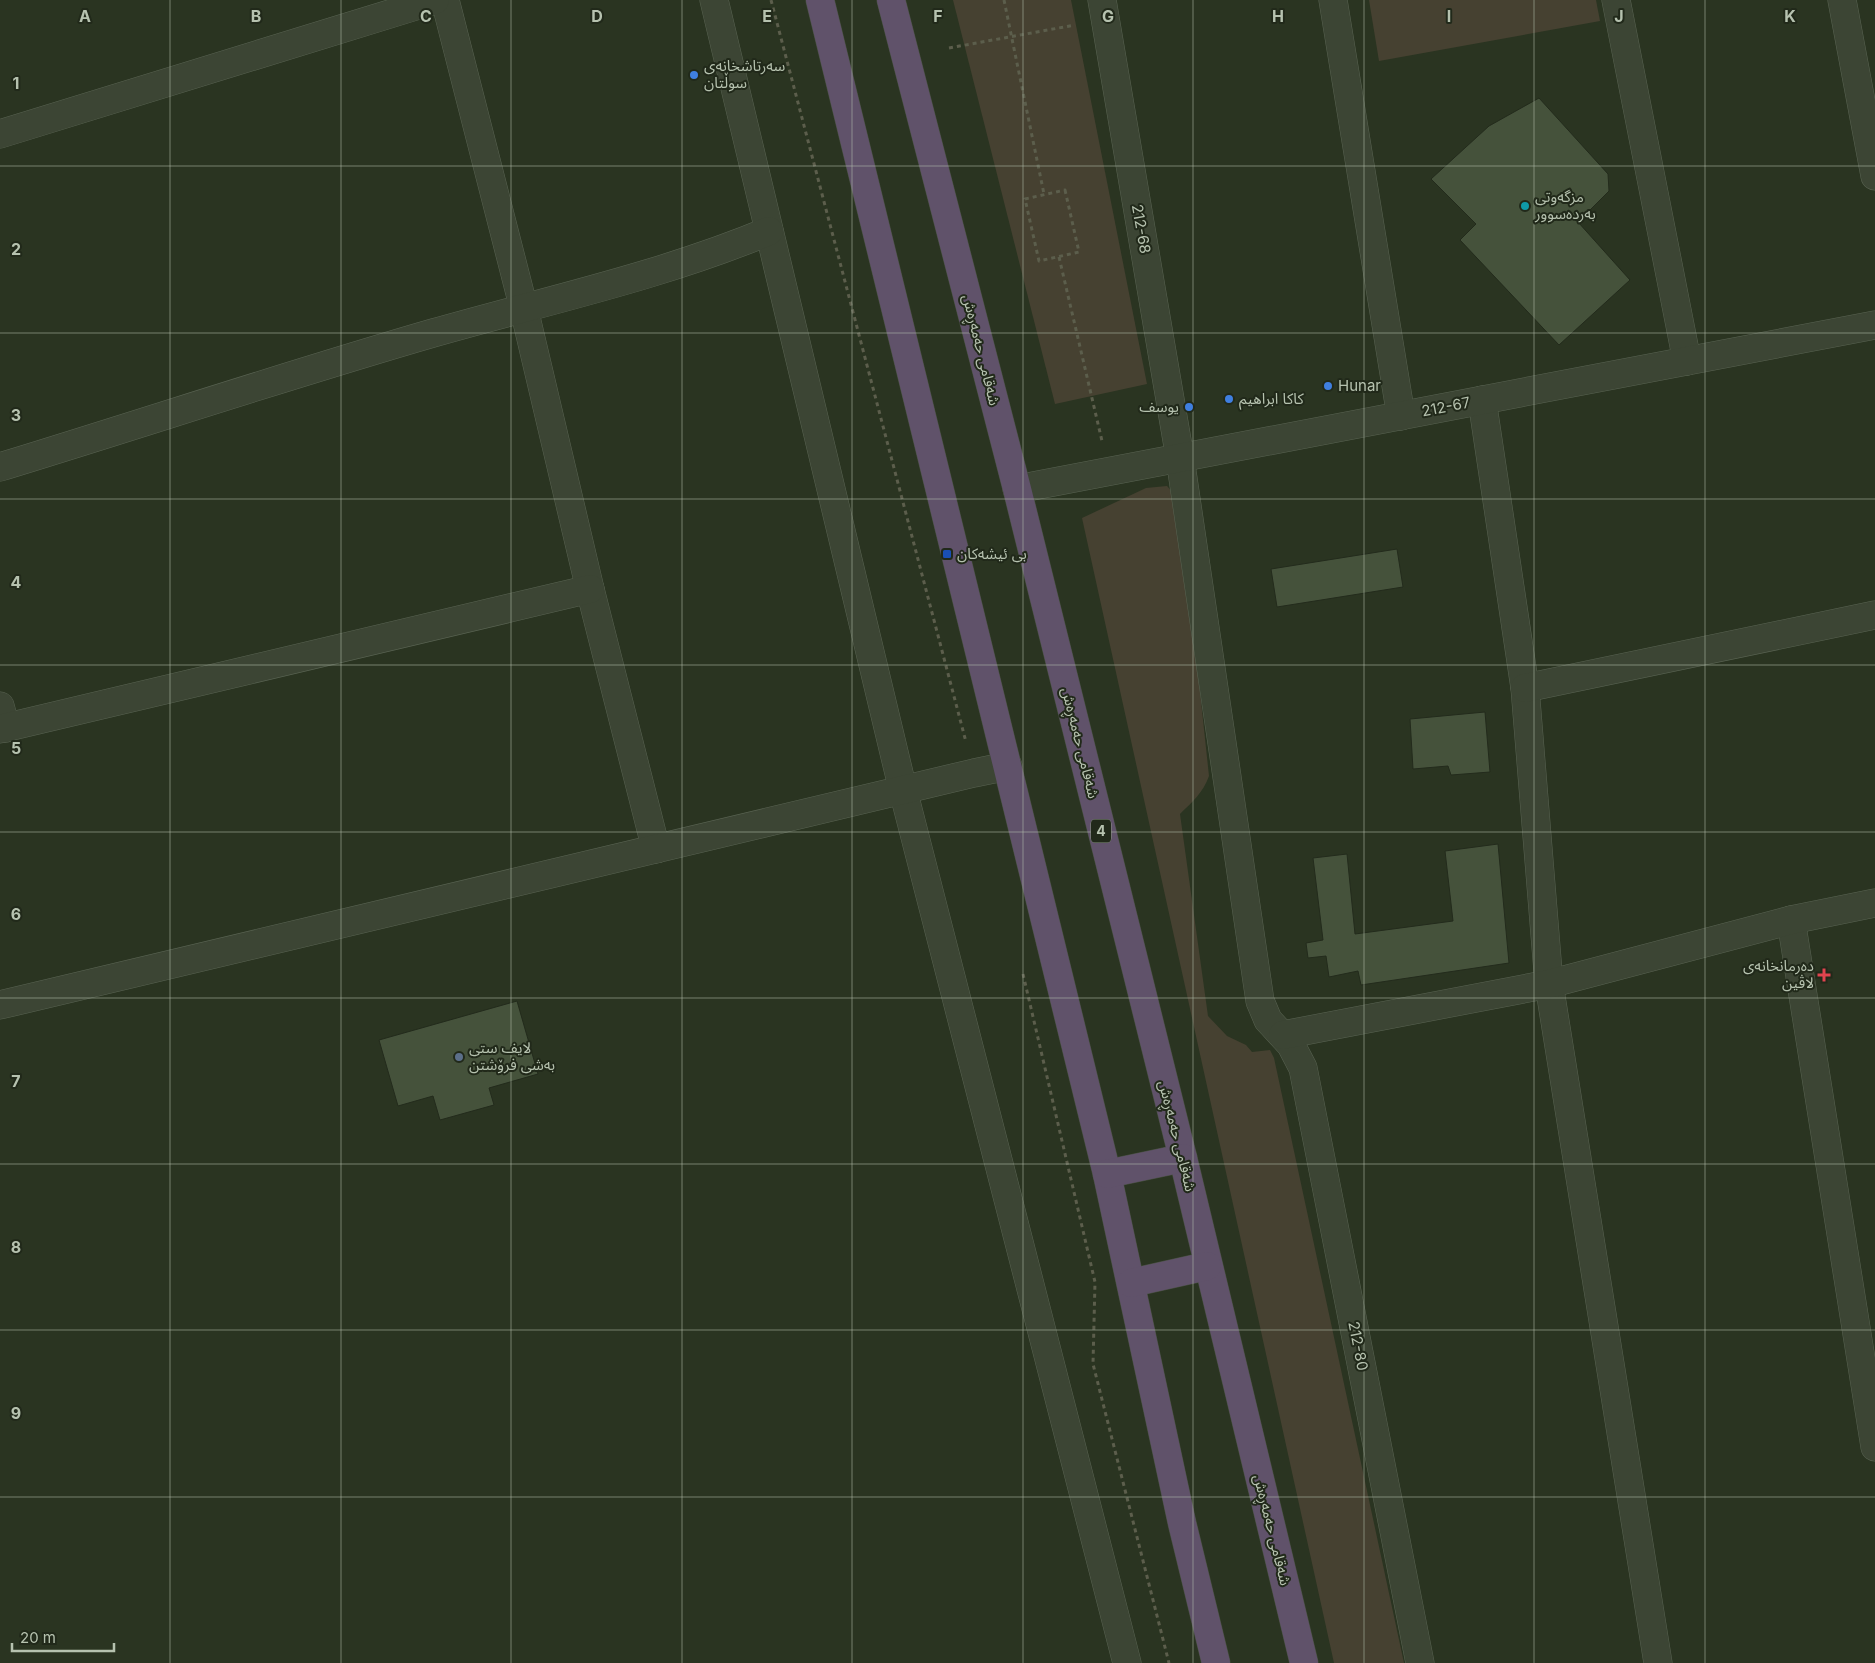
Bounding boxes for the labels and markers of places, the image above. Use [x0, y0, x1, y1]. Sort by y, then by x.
place label: سەرتاشخانەی سوڵتان [704, 56, 786, 92]
marker: سەرتاشخانەی سوڵتان [688, 69, 700, 81]
place label: مزگەوتی بەردەسوور [1534, 187, 1596, 223]
marker: مزگەوتی بەردەسوور [1519, 200, 1531, 212]
place label: Hunar [1338, 376, 1381, 395]
marker: Hunar [1322, 380, 1334, 392]
place label: کاکا ابراهيم [1239, 389, 1305, 410]
marker: کاکا ابراهيم [1223, 393, 1235, 405]
place label: يوسف [1139, 397, 1179, 416]
marker: يوسف [1183, 401, 1195, 413]
place label: بی ئیشەکان [957, 544, 1027, 563]
marker: بی ئیشەکان [941, 548, 953, 560]
place label: دەرمانخانەی لاڤین [1743, 956, 1814, 992]
marker: دەرمانخانەی لاڤین [1818, 969, 1830, 981]
place label: لایف ستی بەشی فرۆشتن [469, 1038, 555, 1074]
marker: لایف ستی بەشی فرۆشتن [453, 1051, 465, 1063]

